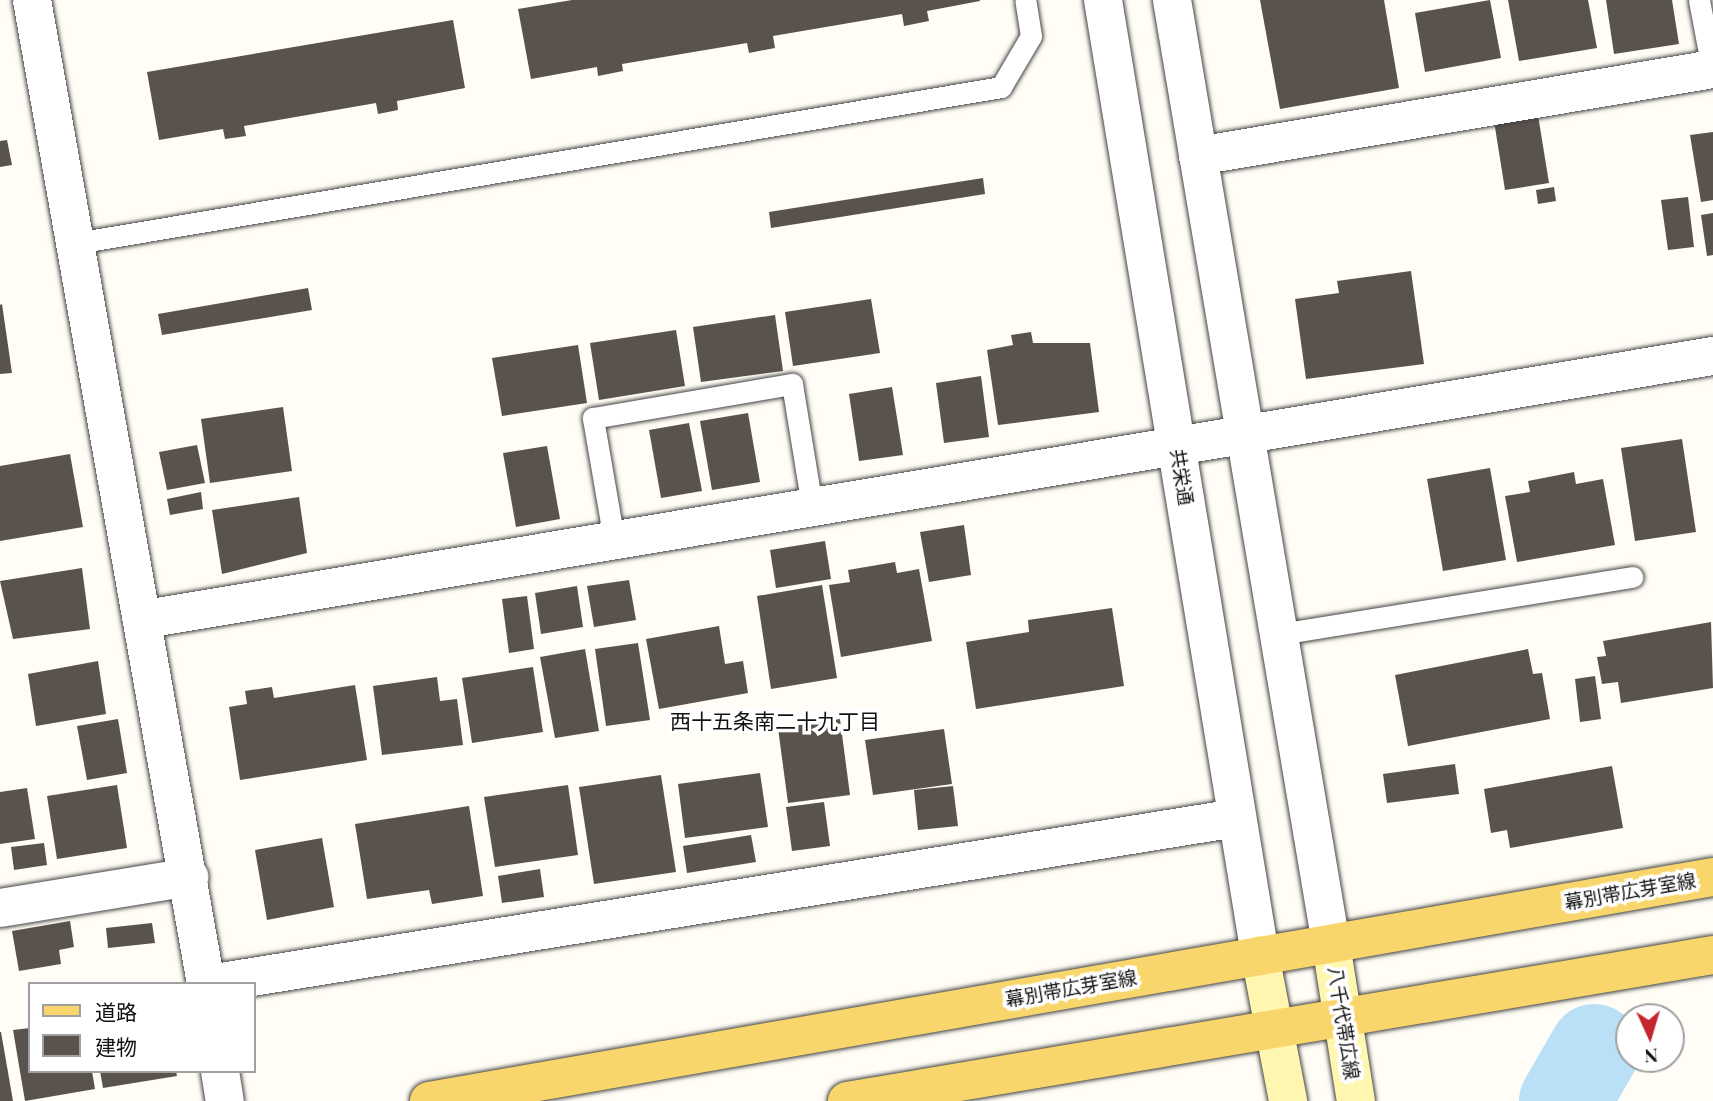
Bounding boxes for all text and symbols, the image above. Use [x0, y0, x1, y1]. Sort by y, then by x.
street label: 共栄通 [1166, 447, 1198, 507]
district label: 西十五条南二十九丁目 [670, 707, 880, 733]
street label: 幕別帯広芽室線 [1563, 868, 1697, 914]
street label: 幕別帯広芽室線 [1004, 965, 1138, 1011]
street label: 八千代帯広線 [1324, 965, 1364, 1081]
legend [28, 982, 256, 1073]
text: 道路 [95, 997, 137, 1025]
north arrow [1615, 1003, 1685, 1073]
text: 建物 [95, 1032, 137, 1060]
text: N [1644, 1044, 1659, 1070]

